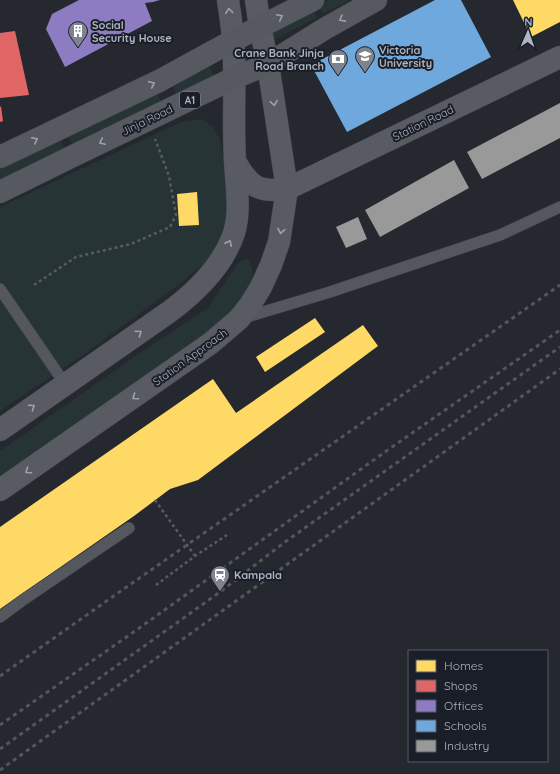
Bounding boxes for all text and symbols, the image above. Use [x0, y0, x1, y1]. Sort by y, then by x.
one-way arrow [225, 8, 234, 15]
north arrow [508, 12, 548, 52]
one-way arrow [275, 14, 283, 22]
one-way arrow [339, 14, 346, 21]
text: N [524, 15, 533, 29]
place label: Social Security House [92, 18, 172, 45]
building icon: Social Security House [67, 20, 89, 48]
place label: Victoria University [379, 43, 432, 70]
school or university icon: Victoria University [354, 45, 376, 73]
place label: Crane Bank Jinja Road Branch [234, 46, 324, 73]
bank icon: Crane Bank Jinja Road Branch [327, 48, 349, 76]
one-way arrow [148, 81, 156, 89]
road number: A1 [180, 92, 200, 108]
one-way arrow [269, 100, 278, 106]
street label: Jinja Road [119, 102, 175, 138]
street label: Station Road [390, 102, 456, 144]
one-way arrow [31, 137, 38, 145]
one-way arrow [99, 137, 106, 145]
one-way arrow [277, 228, 285, 234]
one-way arrow [225, 239, 233, 246]
street label: Station Approach [150, 325, 230, 389]
one-way arrow [134, 331, 141, 338]
one-way arrow [132, 392, 139, 400]
one-way arrow [28, 404, 35, 412]
one-way arrow [26, 466, 33, 473]
station icon: Kampala [209, 564, 231, 592]
place label: Kampala [234, 568, 282, 582]
legend [408, 650, 548, 762]
text: Homes [444, 658, 484, 673]
text: Shops [444, 678, 478, 693]
text: Offices [444, 698, 483, 713]
text: Schools [444, 718, 487, 733]
text: Industry [444, 738, 489, 753]

